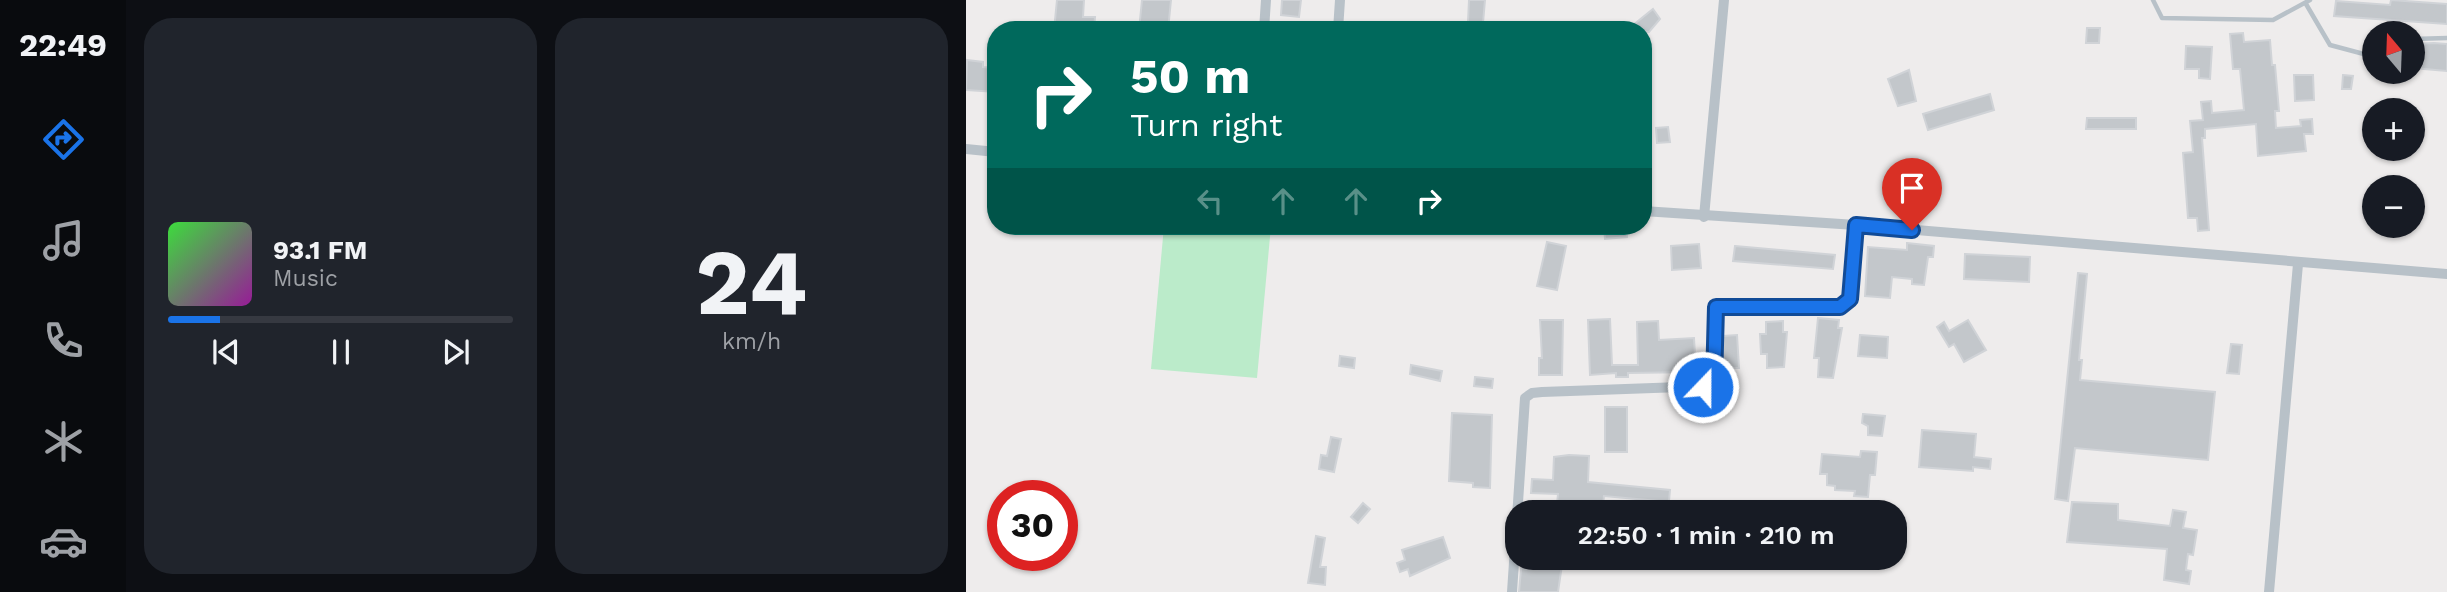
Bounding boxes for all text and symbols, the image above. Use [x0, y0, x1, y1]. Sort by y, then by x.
north arrow [2362, 21, 2426, 84]
map controls [2362, 21, 2425, 238]
text: 22:49 [19, 26, 107, 64]
text: 50 m [1130, 47, 1250, 105]
icon: right [1015, 49, 1106, 140]
button: + [2362, 98, 2425, 161]
text: Turn right [1130, 106, 1282, 144]
icon: directions [39, 115, 88, 164]
pin [1882, 158, 1942, 230]
icon: arrive [1893, 169, 1931, 207]
button: − [2362, 175, 2425, 238]
icon: left [1191, 182, 1229, 220]
icon: ahead [1264, 182, 1302, 220]
icon: ahead [1337, 182, 1375, 220]
icon: right [1410, 182, 1448, 220]
icon: music [39, 216, 88, 265]
text: 24 [696, 229, 807, 336]
text: 93.1 FM [273, 235, 367, 265]
text: Music [273, 265, 338, 292]
icon: phone [39, 316, 88, 365]
text: km/h [722, 328, 781, 355]
icon: previous [207, 333, 245, 371]
icon: pause [322, 333, 360, 371]
icon: next [437, 333, 475, 371]
position arrow [1666, 350, 1740, 424]
icon: climate [39, 417, 88, 466]
speed limit sign: 30 [987, 480, 1078, 571]
icon: car [39, 517, 88, 566]
text: 22:50 · 1 min · 210 m [1577, 520, 1835, 550]

